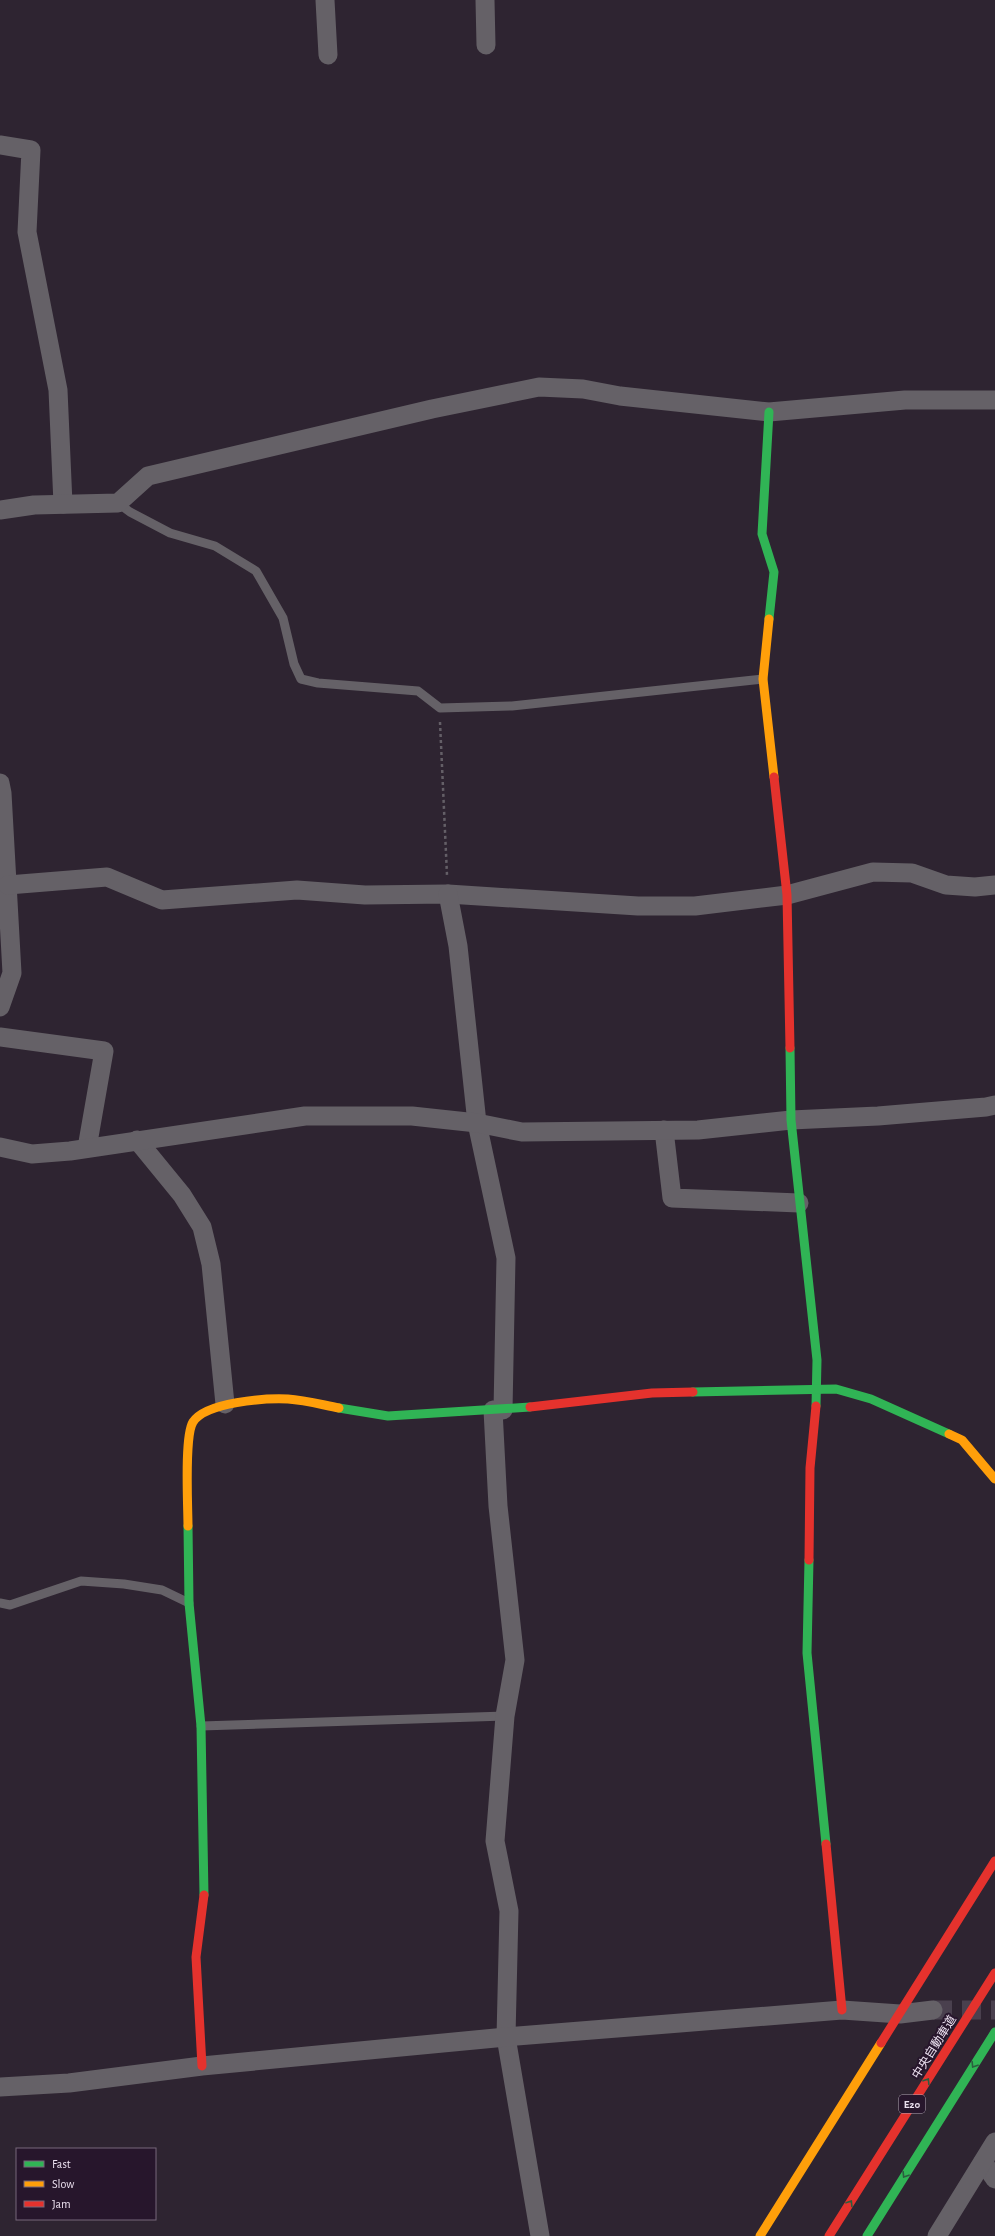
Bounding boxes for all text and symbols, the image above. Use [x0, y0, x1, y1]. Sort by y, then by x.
street label: 中央自動車道 [909, 2013, 958, 2081]
one-way arrow [972, 2061, 979, 2068]
one-way arrow [922, 2078, 929, 2085]
road number: E20 [899, 2095, 925, 2113]
legend [16, 2148, 156, 2220]
text: Fast [52, 2158, 71, 2170]
one-way arrow [903, 2171, 910, 2178]
text: Slow [52, 2178, 74, 2190]
text: Jam [52, 2198, 71, 2210]
one-way arrow [845, 2200, 853, 2207]

